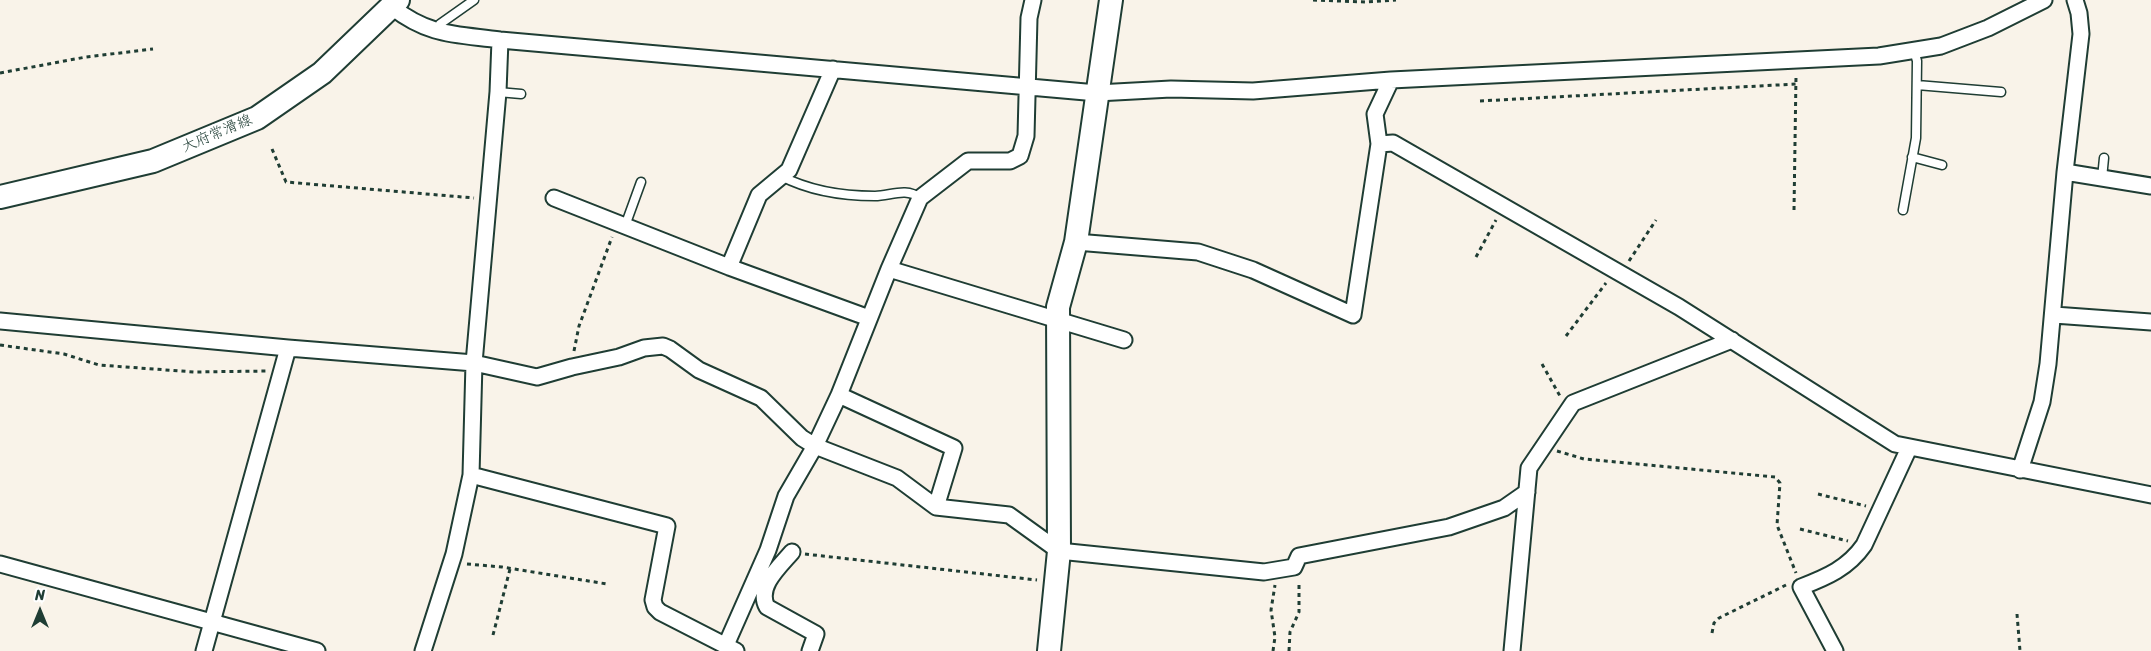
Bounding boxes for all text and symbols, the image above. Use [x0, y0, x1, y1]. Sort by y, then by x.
street label: 大府常滑線 [179, 111, 255, 157]
text: N [35, 583, 45, 608]
north arrow [15, 586, 65, 636]

